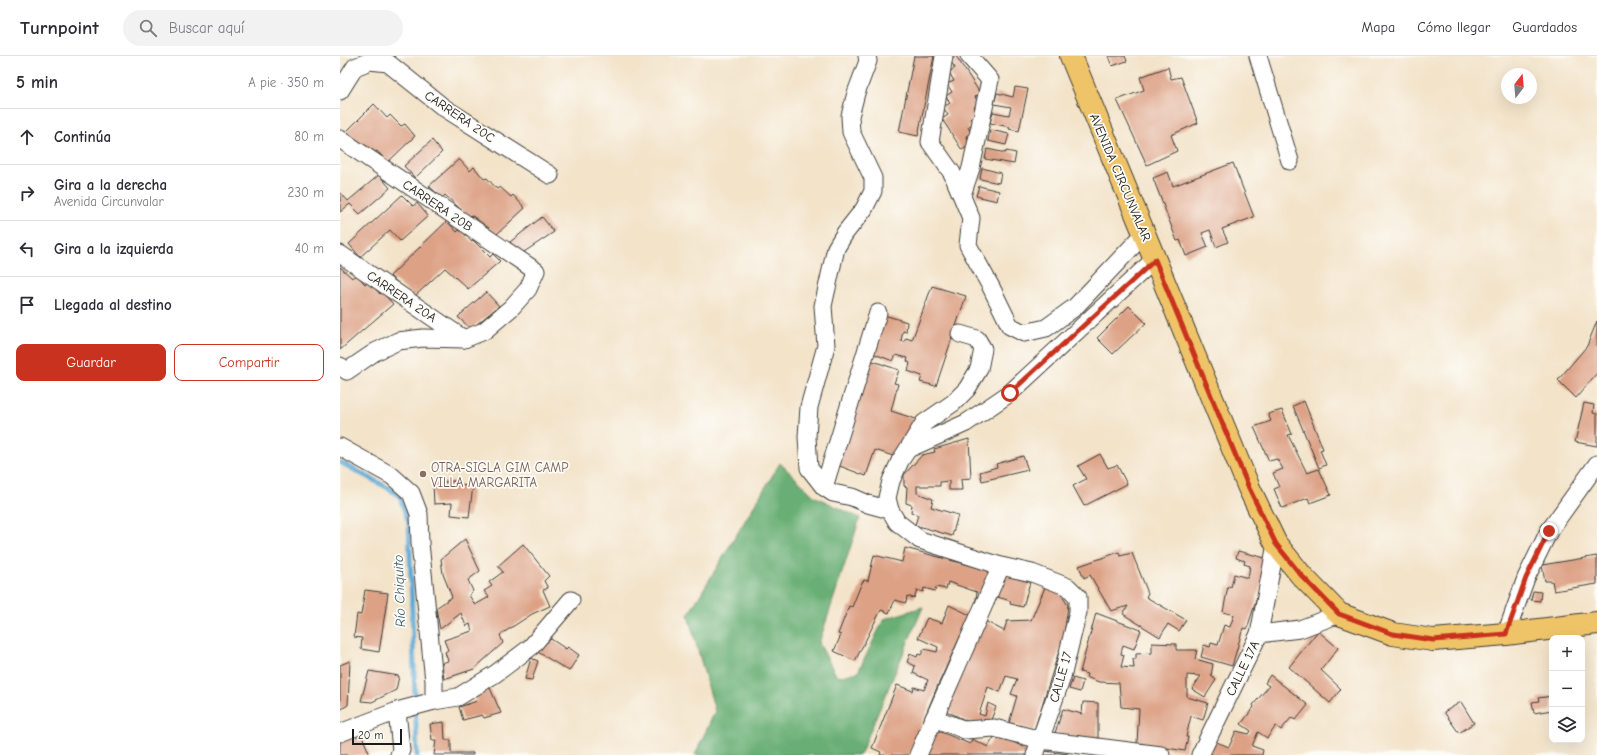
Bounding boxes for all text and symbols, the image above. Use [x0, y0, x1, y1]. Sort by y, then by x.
search box [123, 10, 403, 46]
text: Turnpoint [20, 17, 99, 39]
icon: search [137, 17, 159, 39]
text: Buscar aquí [169, 19, 244, 37]
text: Mapa [1362, 19, 1395, 36]
text: Cómo llegar [1417, 19, 1490, 36]
text: Guardados [1512, 19, 1577, 36]
north arrow [1501, 68, 1537, 104]
text: 5 min [16, 73, 58, 92]
text: A pie · 350 m [248, 75, 324, 90]
street label: CARRERA 20C [422, 87, 498, 145]
street label: AVENIDA CIRCUNVALAR [1087, 111, 1154, 244]
icon: ahead [16, 126, 38, 148]
text: Continúa [54, 128, 111, 146]
text: 80 m [294, 129, 324, 144]
text: Gira a la derecha [54, 176, 167, 194]
street label: CARRERA 20B [400, 176, 476, 234]
icon: right [16, 182, 38, 204]
text: 230 m [288, 185, 324, 200]
text: Avenida Circunvalar [54, 194, 164, 209]
icon: left [16, 238, 38, 260]
text: Gira a la izquierda [54, 240, 174, 258]
text: 40 m [295, 241, 324, 256]
street label: CARRERA 20A [364, 268, 440, 325]
icon: arrive [16, 294, 38, 316]
text: Llegada al destino [54, 296, 172, 314]
button: Guardar [16, 344, 166, 381]
button: Compartir [174, 344, 324, 381]
route start [1001, 384, 1019, 402]
place label: OTRA-SIGLA GIM CAMP VILLA MARGARITA [431, 460, 569, 490]
marker: OTRA-SIGLA GIM CAMP VILLA MARGARITA [418, 469, 428, 479]
route end [1540, 522, 1558, 540]
water label: Río Chiquito [390, 555, 409, 627]
map controls [1549, 635, 1585, 743]
button: + [1549, 635, 1585, 671]
street label: CALLE 17A [1223, 638, 1262, 698]
street label: CALLE 17 [1046, 650, 1075, 704]
button: − [1549, 671, 1585, 707]
button: layers [1549, 707, 1585, 743]
scale bar [352, 727, 402, 746]
text: 20 m [358, 729, 383, 742]

